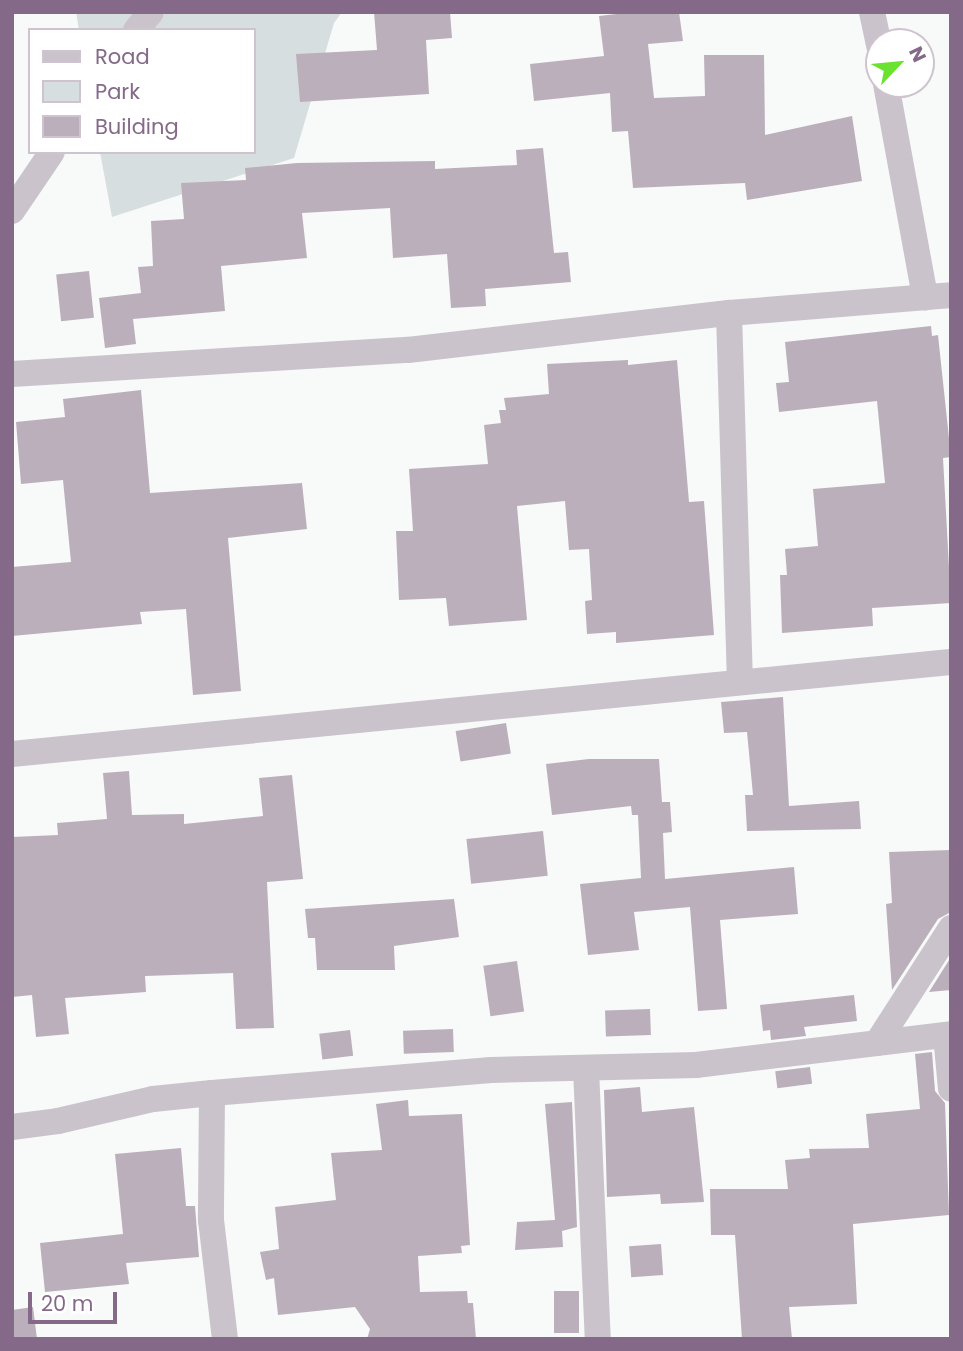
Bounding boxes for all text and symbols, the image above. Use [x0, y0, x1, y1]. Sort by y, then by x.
legend [28, 28, 256, 154]
north arrow [865, 28, 935, 98]
text: Road [95, 42, 150, 71]
text: N [902, 42, 933, 67]
text: Park [95, 77, 140, 106]
text: Building [95, 112, 179, 141]
scale bar [32, 1278, 121, 1322]
text: 20 m [41, 1289, 94, 1318]

